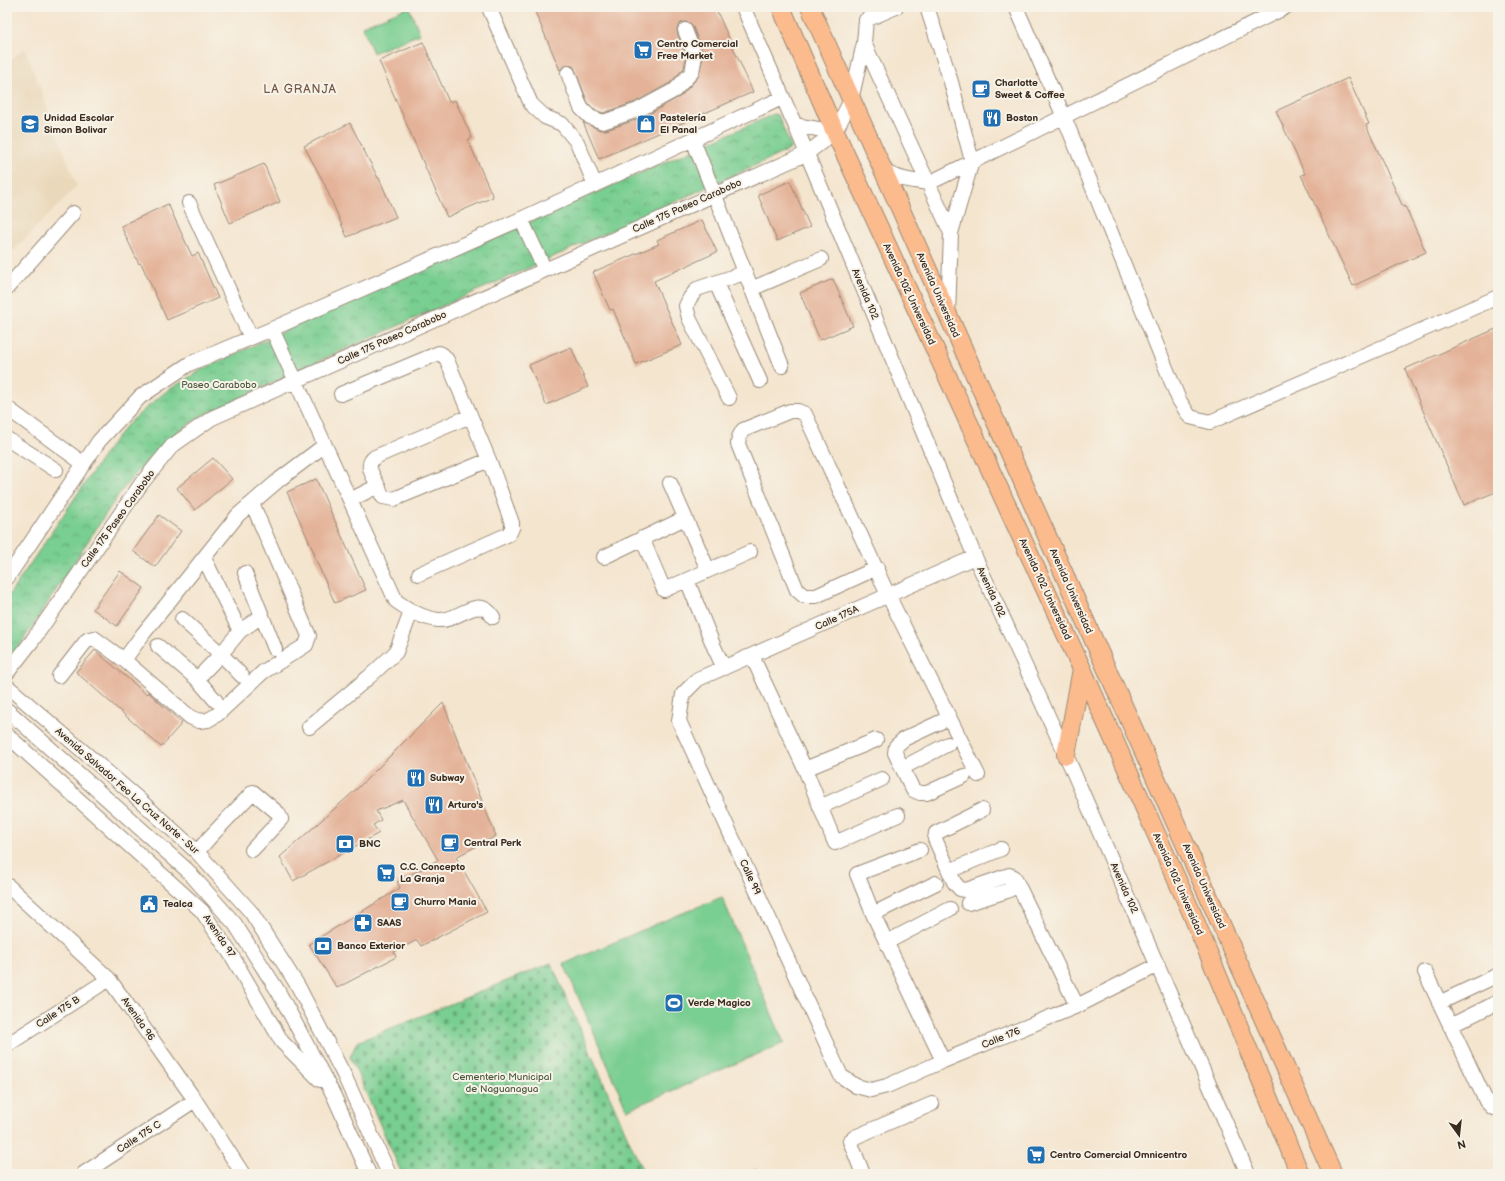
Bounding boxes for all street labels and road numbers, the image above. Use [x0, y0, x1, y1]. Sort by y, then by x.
street label: Calle 175 Paseo Carabobo [631, 176, 744, 236]
street label: Avenida 102 Universidad [880, 241, 938, 347]
street label: Avenida Universidad [914, 250, 962, 340]
street label: Avenida 102 [849, 267, 881, 321]
street label: Calle 175 Paseo Carabobo [336, 308, 449, 368]
street label: Calle 175 Paseo Carabobo [78, 467, 158, 570]
street label: Avenida 102 Universidad [1016, 536, 1074, 642]
street label: Avenida Universidad [1047, 546, 1095, 636]
street label: Avenida 102 [974, 565, 1008, 619]
street label: Calle 175A [813, 603, 861, 633]
street label: Avenida Salvador Feo La Cruz Norte - Sur [53, 725, 202, 857]
street label: Avenida 102 Universidad [1150, 831, 1206, 937]
street label: Avenida Universidad [1180, 841, 1228, 931]
street label: Calle 99 [737, 858, 763, 897]
street label: Avenida 102 [1107, 861, 1141, 915]
street label: Avenida 97 [200, 912, 238, 960]
street label: Calle 175 B [34, 993, 82, 1031]
street label: Avenida 96 [119, 995, 157, 1043]
street label: Calle 176 [980, 1025, 1022, 1051]
street label: Calle 175 C [115, 1118, 163, 1156]

